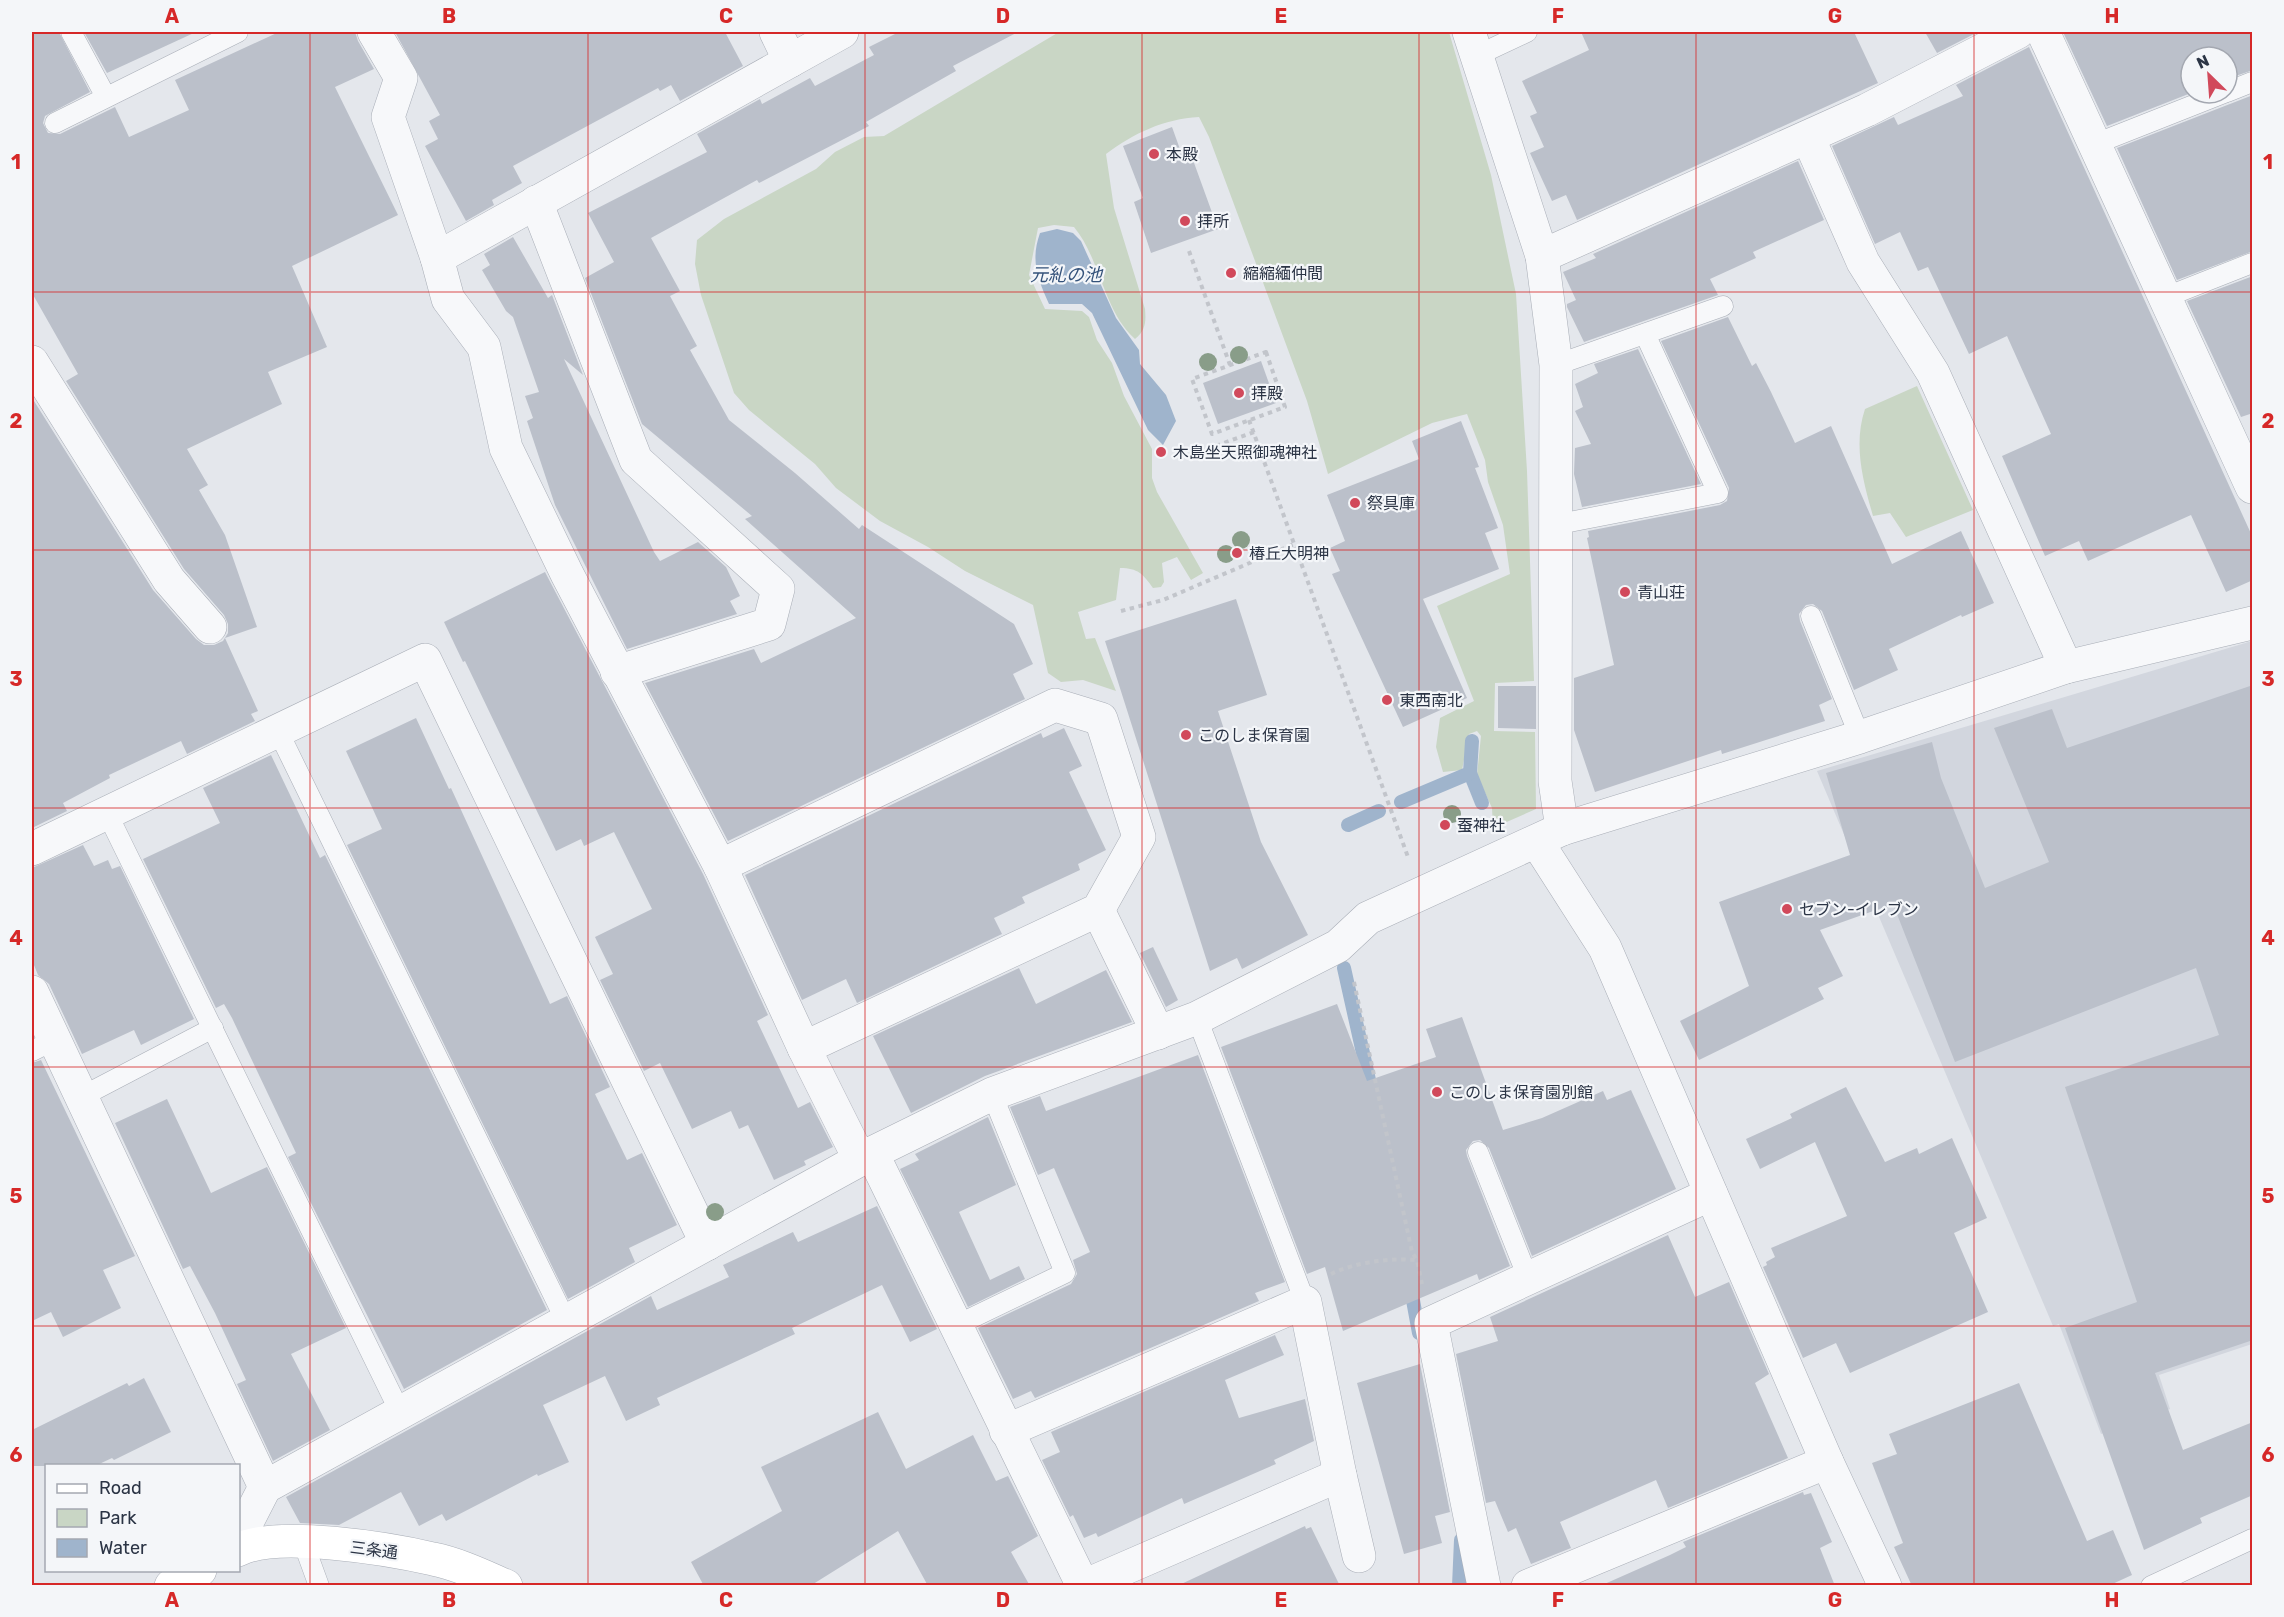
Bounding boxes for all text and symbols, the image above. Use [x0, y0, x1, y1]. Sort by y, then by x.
text: A [165, 4, 180, 28]
text: B [442, 4, 456, 28]
text: C [719, 4, 733, 28]
text: D [996, 4, 1010, 28]
text: E [1275, 4, 1287, 28]
text: F [1552, 4, 1564, 28]
text: G [1828, 4, 1842, 28]
text: H [2105, 4, 2119, 28]
north arrow [2179, 45, 2239, 105]
text: N [2194, 51, 2212, 73]
place label: 本殿 [1166, 145, 1198, 164]
marker: 本殿 [1147, 147, 1161, 161]
text: 1 [11, 150, 21, 174]
text: 1 [2263, 150, 2273, 174]
place label: 拝所 [1197, 212, 1229, 231]
marker: 拝所 [1178, 214, 1192, 228]
water label: 元糺の池 [1030, 264, 1104, 286]
place label: 縮縮緬仲間 [1243, 264, 1323, 283]
marker: 縮縮緬仲間 [1224, 266, 1238, 280]
place label: 拝殿 [1251, 384, 1283, 403]
marker: 拝殿 [1232, 386, 1246, 400]
text: 2 [10, 409, 23, 433]
text: 2 [2262, 409, 2275, 433]
place label: 木島坐天照御魂神社 [1173, 443, 1317, 462]
marker: 木島坐天照御魂神社 [1154, 445, 1168, 459]
place label: 祭具庫 [1367, 494, 1415, 513]
marker: 祭具庫 [1348, 496, 1362, 510]
place label: 椿丘大明神 [1249, 544, 1329, 563]
marker: 椿丘大明神 [1230, 546, 1244, 560]
place label: 青山荘 [1637, 583, 1685, 602]
marker: 青山荘 [1618, 585, 1632, 599]
text: 3 [9, 667, 23, 691]
text: 3 [2261, 667, 2275, 691]
place label: 東西南北 [1399, 691, 1463, 710]
marker: 東西南北 [1380, 693, 1394, 707]
place label: このしま保育園 [1198, 726, 1310, 745]
marker: このしま保育園 [1179, 728, 1193, 742]
place label: 蚕神社 [1457, 816, 1505, 835]
marker: 蚕神社 [1438, 818, 1452, 832]
place label: セブン-イレブン [1799, 900, 1919, 919]
marker: セブン-イレブン [1780, 902, 1794, 916]
text: 4 [9, 926, 23, 950]
text: 4 [2261, 926, 2275, 950]
place label: このしま保育園別館 [1449, 1083, 1593, 1102]
marker: このしま保育園別館 [1430, 1085, 1444, 1099]
text: 5 [10, 1184, 23, 1208]
text: 5 [2262, 1184, 2275, 1208]
text: 6 [9, 1443, 23, 1467]
text: 6 [2261, 1443, 2275, 1467]
legend [45, 1464, 240, 1572]
text: Road [99, 1477, 142, 1499]
text: Park [99, 1507, 137, 1529]
text: Water [99, 1537, 147, 1559]
street label: 三条通 [349, 1538, 399, 1562]
text: A [165, 1588, 180, 1612]
text: B [442, 1588, 456, 1612]
text: C [719, 1588, 733, 1612]
text: D [996, 1588, 1010, 1612]
text: E [1275, 1588, 1287, 1612]
text: F [1552, 1588, 1564, 1612]
text: G [1828, 1588, 1842, 1612]
text: H [2105, 1588, 2119, 1612]

